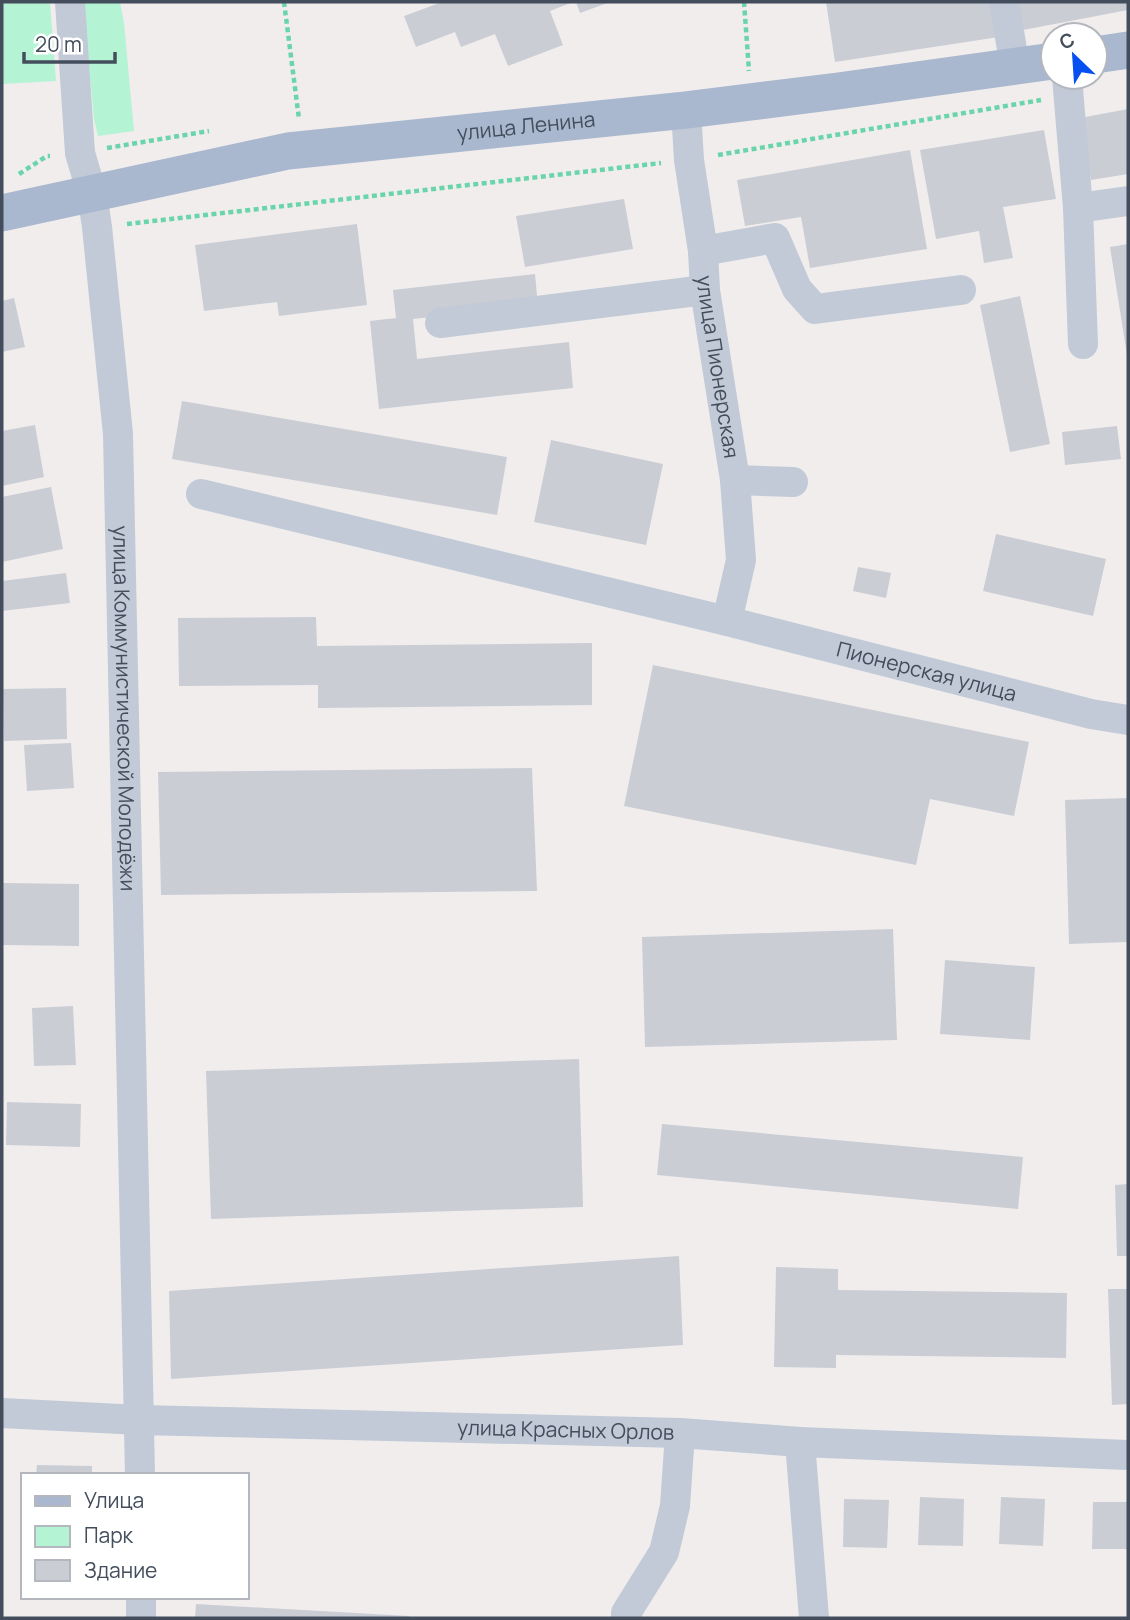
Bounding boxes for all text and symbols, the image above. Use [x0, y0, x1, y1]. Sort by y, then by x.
scale bar [24, 21, 116, 65]
north arrow [1039, 21, 1109, 91]
text: С [1055, 26, 1079, 55]
text: 20 m [35, 30, 82, 58]
street label: улица Ленина [455, 104, 597, 147]
street label: улица Пионерская [691, 275, 746, 460]
street label: улица Коммунистической Молодёжи [107, 525, 143, 892]
street label: Пионерская улица [834, 635, 1020, 707]
street label: улица Красных Орлов [457, 1413, 675, 1446]
legend [21, 1473, 248, 1599]
text: Улица [84, 1486, 144, 1514]
text: Парк [84, 1521, 134, 1549]
text: Здание [84, 1556, 157, 1584]

